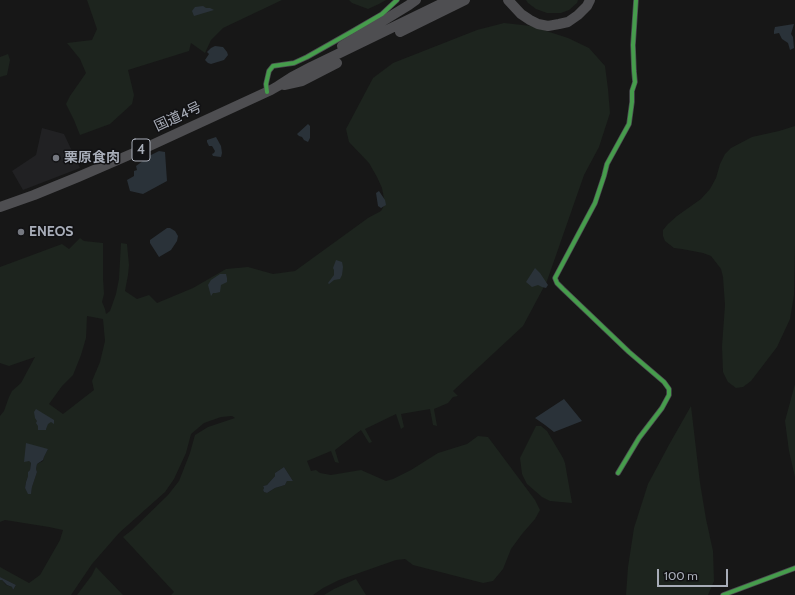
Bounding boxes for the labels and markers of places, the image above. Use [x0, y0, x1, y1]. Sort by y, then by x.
place label: 栗原食肉 [64, 150, 120, 166]
marker: 栗原食肉 [51, 153, 61, 163]
place label: ENEOS [29, 224, 73, 240]
marker: ENEOS [16, 227, 26, 237]

